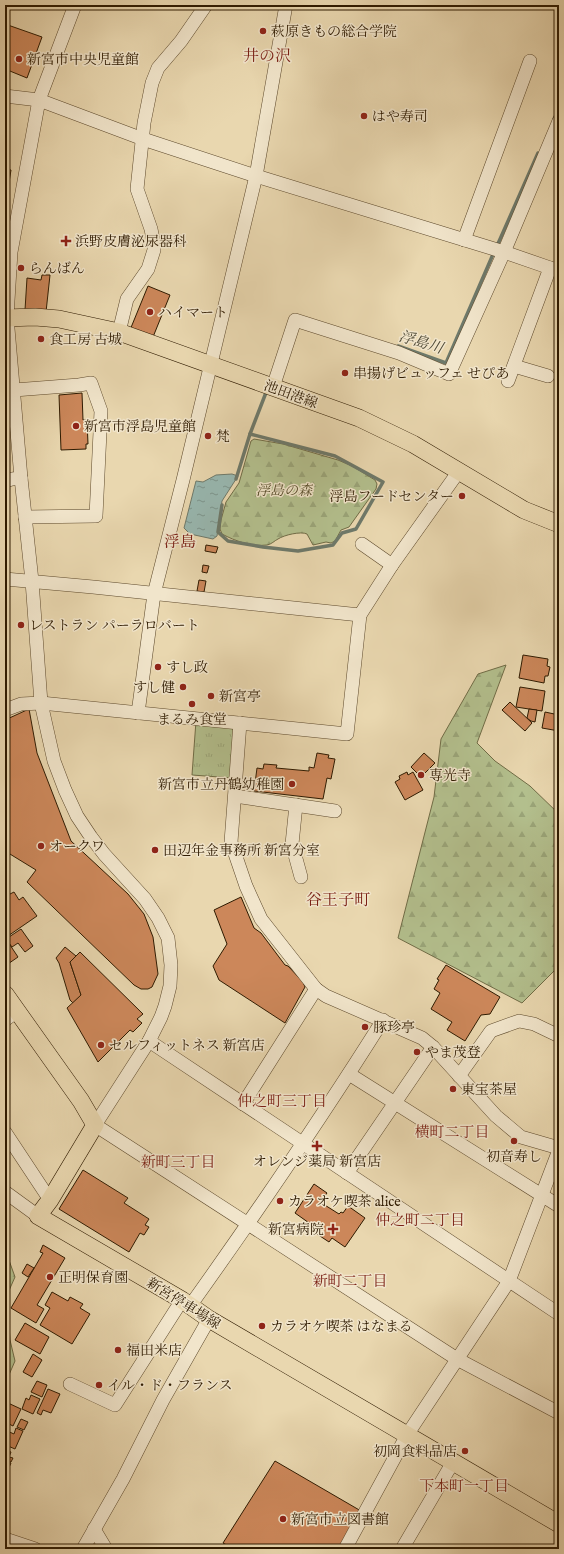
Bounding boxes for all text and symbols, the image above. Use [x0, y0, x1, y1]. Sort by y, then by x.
place label: 萩原きもの総合学院 [271, 23, 397, 41]
marker: 萩原きもの総合学院 [258, 26, 268, 36]
district label: 井の沢 [243, 47, 291, 67]
place label: 新宮市中央児童館 [27, 51, 139, 69]
marker: 新宮市中央児童館 [14, 54, 24, 64]
place label: はや寿司 [372, 108, 428, 126]
marker: はや寿司 [359, 111, 369, 121]
place label: 浜野皮膚泌尿器科 [75, 233, 187, 251]
marker: 浜野皮膚泌尿器科 [60, 235, 72, 247]
place label: らんばん [29, 260, 85, 278]
marker: らんばん [16, 263, 26, 273]
place label: ハイマート [158, 304, 228, 322]
marker: ハイマート [145, 307, 155, 317]
water label: 浮島川 [397, 327, 447, 359]
place label: 食工房 古城 [49, 331, 122, 349]
marker: 食工房 古城 [36, 334, 46, 344]
place label: 串揚げビュッフェ せぴあ [353, 365, 509, 383]
marker: 串揚げビュッフェ せぴあ [340, 368, 350, 378]
street label: 池田港線 [261, 377, 320, 413]
place label: 新宮市浮島児童館 [84, 418, 196, 436]
marker: 新宮市浮島児童館 [71, 421, 81, 431]
place label: 梵 [216, 428, 230, 446]
marker: 梵 [203, 431, 213, 441]
park label: 浮島の森 [256, 482, 314, 500]
place label: 浮島フードセンター [329, 488, 454, 506]
marker: 浮島フードセンター [457, 491, 467, 501]
district label: 浮島 [164, 533, 196, 553]
place label: レストラン パーラロバート [29, 617, 200, 635]
marker: レストラン パーラロバート [16, 620, 26, 630]
place label: すし政 [166, 659, 208, 677]
marker: すし政 [153, 662, 163, 672]
place label: すし健 [133, 679, 175, 697]
marker: すし健 [178, 682, 188, 692]
place label: 新宮亭 [219, 688, 261, 706]
marker: 新宮亭 [206, 691, 216, 701]
marker: まるみ食堂 [187, 699, 197, 709]
place label: まるみ食堂 [157, 711, 227, 729]
place label: 専光寺 [429, 767, 471, 785]
marker: 専光寺 [416, 770, 426, 780]
place label: 新宮市立丹鶴幼稚園 [158, 776, 284, 794]
marker: 新宮市立丹鶴幼稚園 [287, 779, 297, 789]
place label: オークワ [49, 838, 105, 856]
marker: オークワ [36, 841, 46, 851]
place label: 田辺年金事務所 新宮分室 [163, 842, 320, 860]
marker: 田辺年金事務所 新宮分室 [150, 845, 160, 855]
district label: 谷王子町 [306, 891, 370, 911]
place label: 豚珍亭 [373, 1019, 415, 1037]
marker: 豚珍亭 [360, 1022, 370, 1032]
place label: セルフィットネス 新宮店 [109, 1037, 265, 1055]
marker: セルフィットネス 新宮店 [96, 1040, 106, 1050]
place label: やま茂登 [425, 1044, 481, 1062]
marker: やま茂登 [412, 1047, 422, 1057]
place label: 東宝茶屋 [461, 1081, 517, 1099]
marker: 東宝茶屋 [448, 1084, 458, 1094]
district label: 仲之町三丁目 [237, 1092, 327, 1111]
district label: 横町二丁目 [414, 1123, 490, 1142]
marker: 初音寿し [509, 1136, 519, 1146]
marker: オレンジ薬局 新宮店 [312, 1141, 322, 1151]
place label: 初音寿し [486, 1148, 542, 1166]
district label: 新町三丁目 [140, 1153, 216, 1172]
place label: オレンジ薬局 新宮店 [253, 1153, 381, 1171]
place label: カラオケ喫茶 alice [288, 1193, 401, 1211]
marker: カラオケ喫茶 alice [275, 1196, 285, 1206]
district label: 仲之町二丁目 [375, 1211, 465, 1230]
place label: 新宮病院 [268, 1221, 324, 1239]
marker: 新宮病院 [327, 1223, 339, 1235]
place label: 正明保育園 [58, 1269, 128, 1287]
marker: 正明保育園 [45, 1272, 55, 1282]
district label: 新町二丁目 [312, 1272, 388, 1291]
street label: 新宮停車場線 [143, 1274, 224, 1334]
place label: カラオケ喫茶 はなまる [270, 1318, 413, 1336]
marker: カラオケ喫茶 はなまる [257, 1321, 267, 1331]
place label: 福田米店 [126, 1342, 182, 1360]
marker: 福田米店 [113, 1345, 123, 1355]
place label: イル・ド・フランス [107, 1377, 233, 1395]
marker: イル・ド・フランス [94, 1380, 104, 1390]
place label: 初岡食料品店 [373, 1443, 457, 1461]
marker: 初岡食料品店 [460, 1446, 470, 1456]
district label: 下本町一丁目 [419, 1477, 509, 1496]
place label: 新宮市立図書館 [291, 1511, 389, 1529]
marker: 新宮市立図書館 [278, 1514, 288, 1524]

